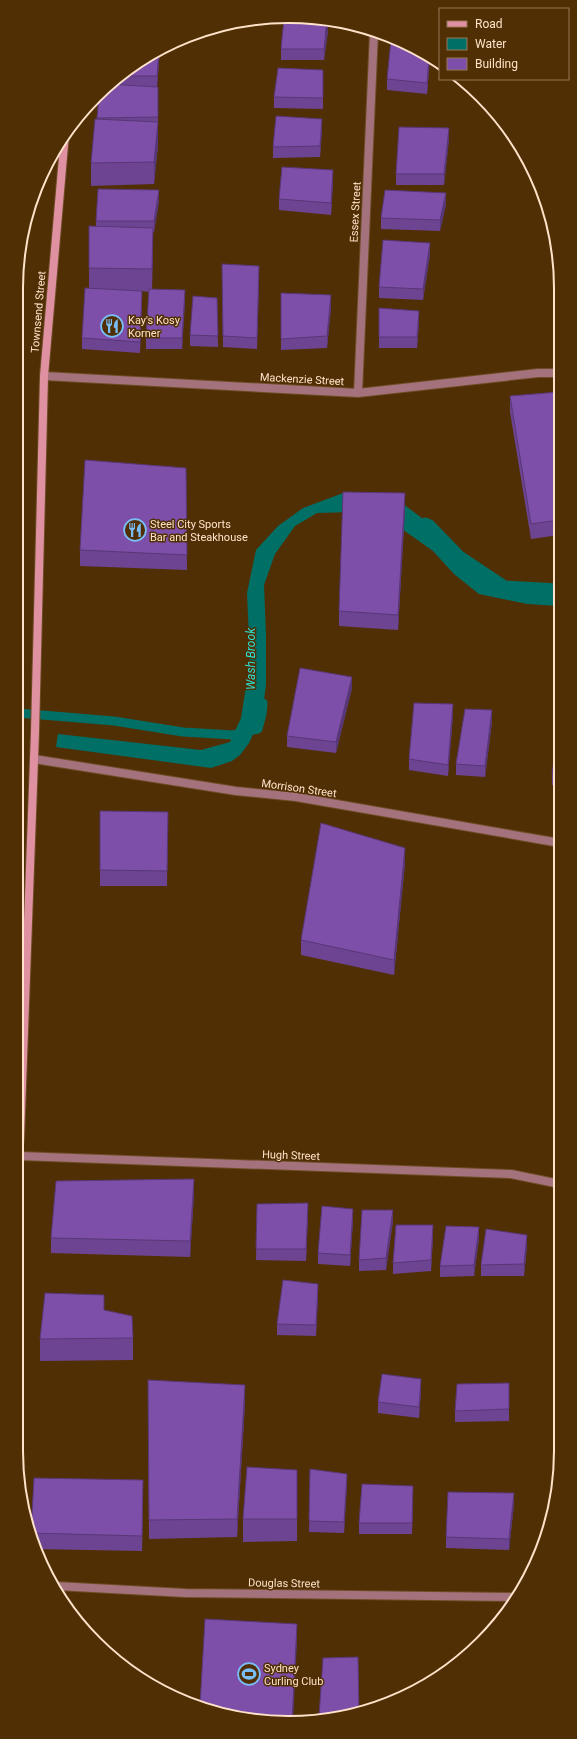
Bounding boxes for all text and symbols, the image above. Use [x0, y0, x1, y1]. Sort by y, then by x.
legend [439, 8, 569, 80]
text: Road [475, 17, 503, 31]
text: Water [475, 37, 506, 51]
text: Building [475, 57, 518, 71]
street label: Essex Street [347, 181, 364, 243]
street label: Townsend Street [28, 270, 49, 354]
restaurant icon: Kay's Kosy Korner [99, 313, 125, 339]
place label: Kay's Kosy Korner [128, 314, 181, 340]
street label: Mackenzie Street [259, 371, 345, 388]
restaurant icon: Steel City Sports Bar and Steakhouse [122, 517, 148, 543]
place label: Steel City Sports Bar and Steakhouse [150, 518, 248, 544]
water label: Wash Brook [244, 627, 258, 690]
street label: Morrison Street [261, 777, 338, 800]
street label: Hugh Street [262, 1148, 321, 1163]
street label: Douglas Street [248, 1576, 320, 1591]
sports icon: Sydney Curling Club [236, 1661, 262, 1687]
place label: Sydney Curling Club [264, 1662, 323, 1688]

